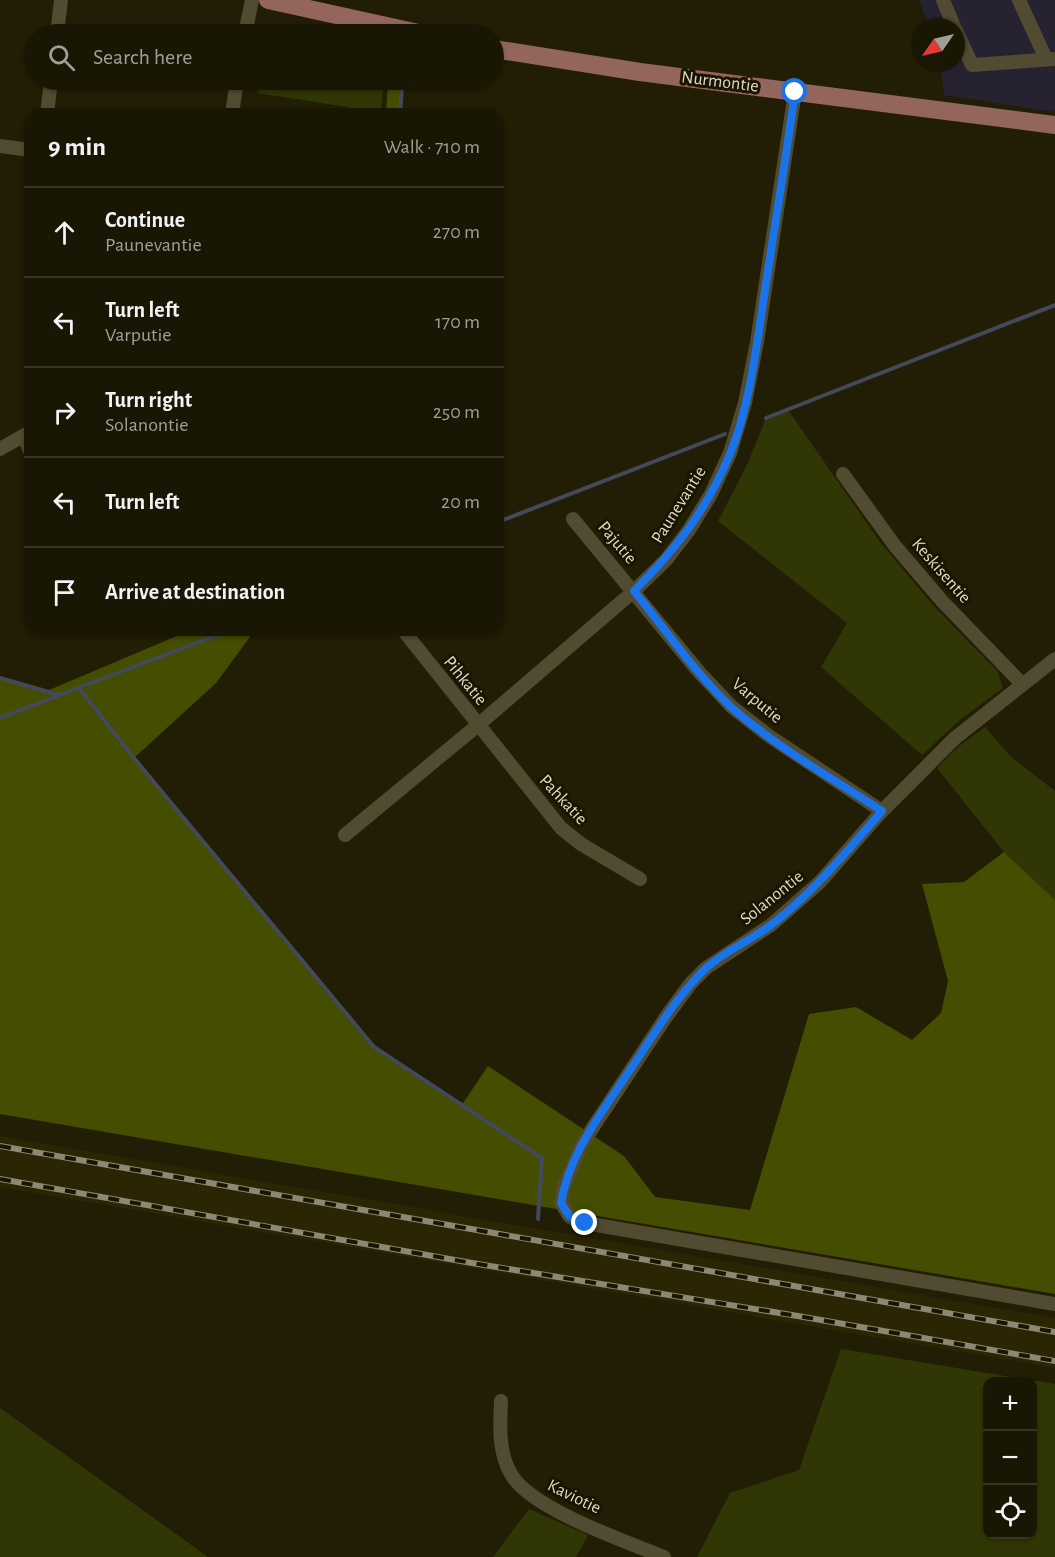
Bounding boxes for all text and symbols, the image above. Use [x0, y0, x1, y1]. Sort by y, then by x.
north arrow [911, 18, 965, 72]
search box [24, 24, 504, 90]
icon: search [45, 41, 78, 74]
text: Search here [93, 46, 192, 68]
street label: Nurmontie [680, 68, 760, 96]
route start [781, 78, 807, 104]
text: 9 min [48, 134, 106, 160]
text: Walk · 710 m [384, 137, 480, 157]
text: Continue [105, 209, 185, 231]
icon: ahead [48, 216, 81, 249]
text: 270 m [433, 222, 480, 242]
text: Paunevantie [105, 235, 202, 255]
text: Turn left [105, 299, 179, 321]
icon: left [48, 306, 81, 339]
text: 170 m [435, 312, 480, 332]
text: Varputie [105, 325, 172, 345]
text: Turn right [105, 389, 192, 411]
icon: right [48, 396, 81, 429]
text: 250 m [433, 402, 480, 422]
text: Solanontie [105, 415, 189, 435]
street label: Paunevantie [648, 463, 710, 547]
icon: left [48, 486, 81, 519]
text: Turn left [105, 491, 179, 513]
text: 20 m [441, 492, 480, 512]
street label: Pajutie [594, 518, 640, 568]
street label: Keskisentie [908, 535, 974, 607]
icon: arrive [48, 576, 81, 609]
text: Arrive at destination [105, 581, 285, 603]
street label: Pihkatie [440, 653, 490, 709]
street label: Varputie [728, 675, 786, 727]
street label: Pahkatie [536, 772, 590, 828]
street label: Solanontie [737, 867, 807, 929]
route end [571, 1209, 597, 1235]
map controls [983, 1377, 1037, 1539]
button: + [983, 1377, 1037, 1431]
button: − [983, 1431, 1037, 1485]
street label: Kaviotie [544, 1476, 604, 1518]
button: locate [983, 1485, 1037, 1539]

